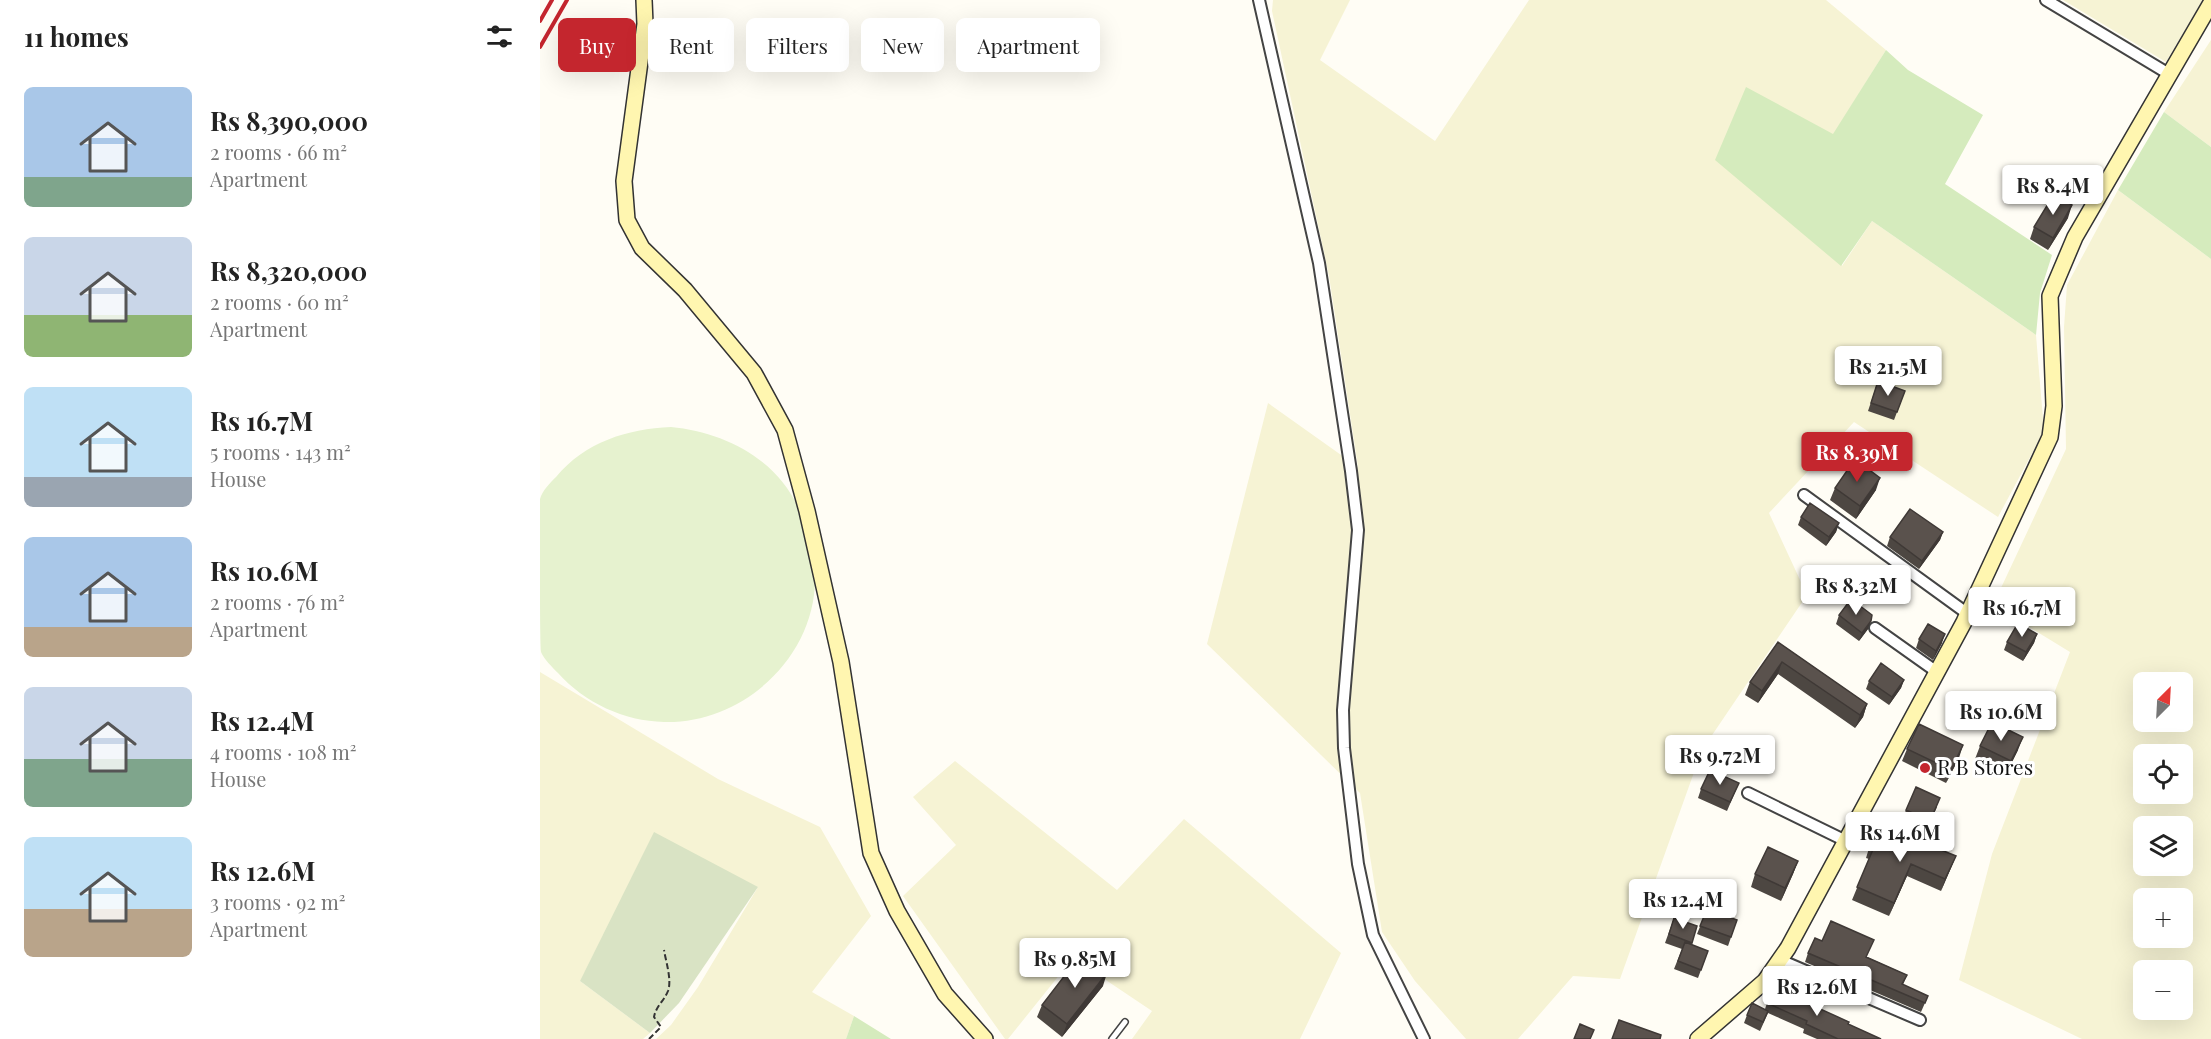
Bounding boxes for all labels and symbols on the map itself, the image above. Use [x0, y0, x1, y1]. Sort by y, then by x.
pin: Rs 8.4M [1998, 165, 2108, 216]
pin: Rs 21.5M [1826, 346, 1950, 397]
pin: Rs 8.39M [1795, 432, 1919, 483]
pin: Rs 8.32M [1794, 565, 1918, 616]
pin: Rs 16.7M [1960, 587, 2084, 638]
north arrow [2133, 672, 2193, 732]
pin: Rs 10.6M [1939, 691, 2063, 742]
pin: Rs 9.72M [1658, 735, 1782, 786]
place label: R B Stores [1937, 752, 2033, 780]
marker: R B Stores [1918, 761, 1932, 775]
pin: Rs 14.6M [1838, 812, 1962, 863]
pin: Rs 12.4M [1621, 879, 1745, 930]
pin: Rs 9.85M [1013, 938, 1137, 989]
pin: Rs 12.6M [1755, 966, 1879, 1017]

